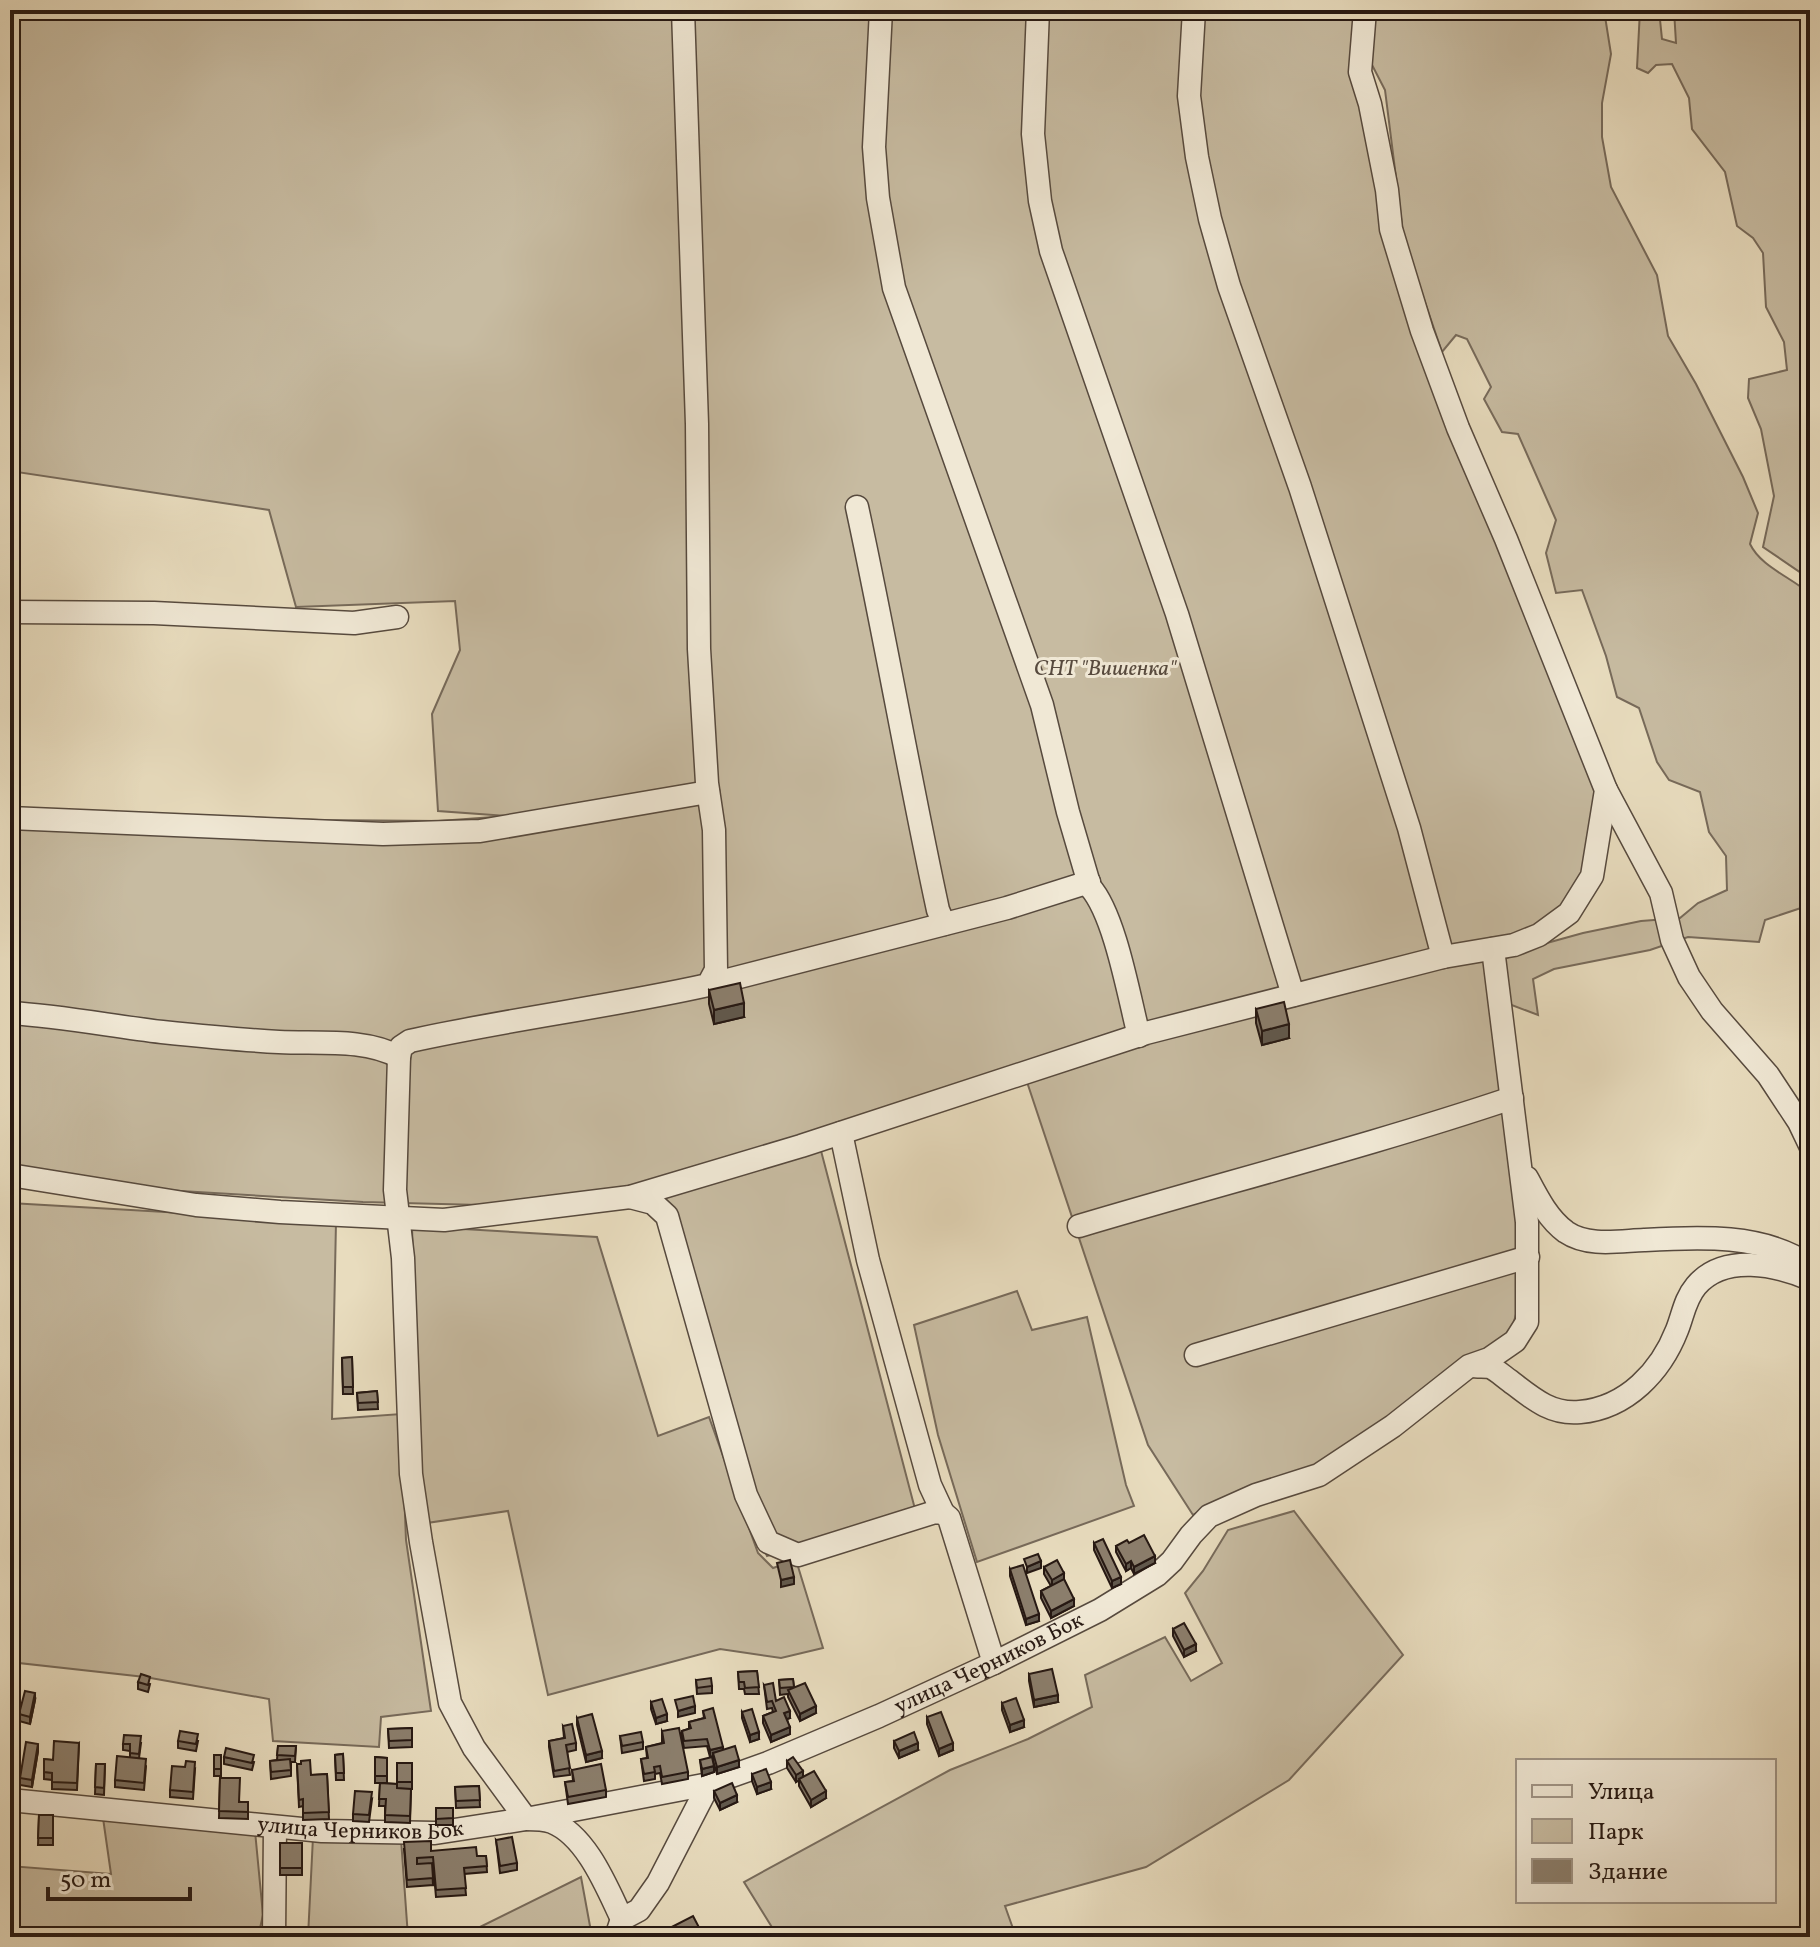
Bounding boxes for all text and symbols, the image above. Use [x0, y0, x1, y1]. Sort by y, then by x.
park label: СНТ "Вишенка" [1034, 654, 1177, 685]
street label: улица Черников Бок [889, 1605, 1089, 1722]
legend [1516, 1759, 1776, 1903]
text: Улица [1588, 1776, 1655, 1810]
street label: улица Черников Бок [256, 1809, 466, 1849]
text: Парк [1588, 1816, 1644, 1850]
scale bar [48, 1851, 190, 1901]
text: Здание [1588, 1856, 1668, 1890]
text: 50 m [60, 1864, 112, 1898]

